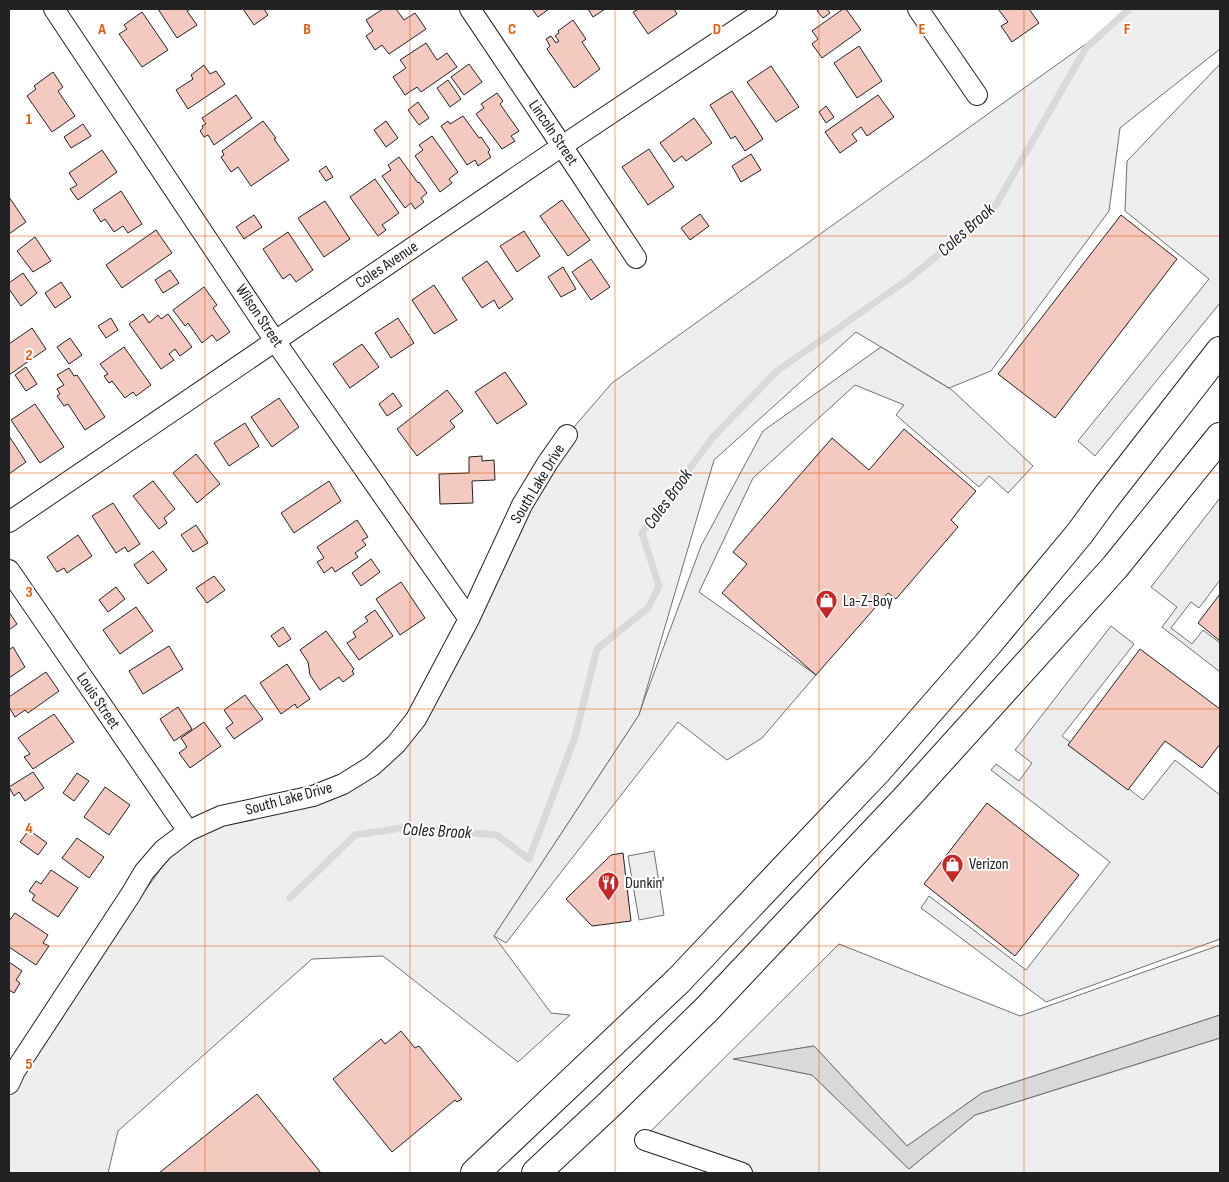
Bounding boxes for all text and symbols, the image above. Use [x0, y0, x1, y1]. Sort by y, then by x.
text: A [97, 20, 106, 39]
text: B [303, 20, 311, 39]
text: C [508, 20, 516, 39]
text: D [713, 20, 721, 39]
text: E [919, 20, 926, 39]
text: F [1124, 20, 1131, 39]
street label: Lincoln Street [524, 97, 582, 169]
text: 1 [26, 110, 33, 129]
water label: Coles Brook [933, 198, 1000, 261]
street label: Coles Avenue [352, 237, 422, 293]
street label: Wilson Street [231, 281, 287, 351]
text: 2 [25, 346, 33, 365]
street label: South Lake Drive [507, 441, 569, 527]
water label: Coles Brook [639, 464, 698, 533]
text: 3 [25, 583, 33, 602]
shop icon: La-Z-Boy [815, 589, 839, 620]
place label: La-Z-Boy [843, 592, 893, 611]
street label: Louis Street [72, 669, 124, 733]
street label: South Lake Drive [243, 778, 335, 820]
text: 4 [25, 819, 33, 838]
water label: Coles Brook [402, 819, 473, 843]
shop icon: Verizon [941, 852, 965, 883]
place label: Verizon [969, 855, 1009, 874]
restaurant icon: Dunkin' [597, 871, 621, 902]
place label: Dunkin' [625, 874, 664, 893]
text: 5 [25, 1055, 33, 1074]

